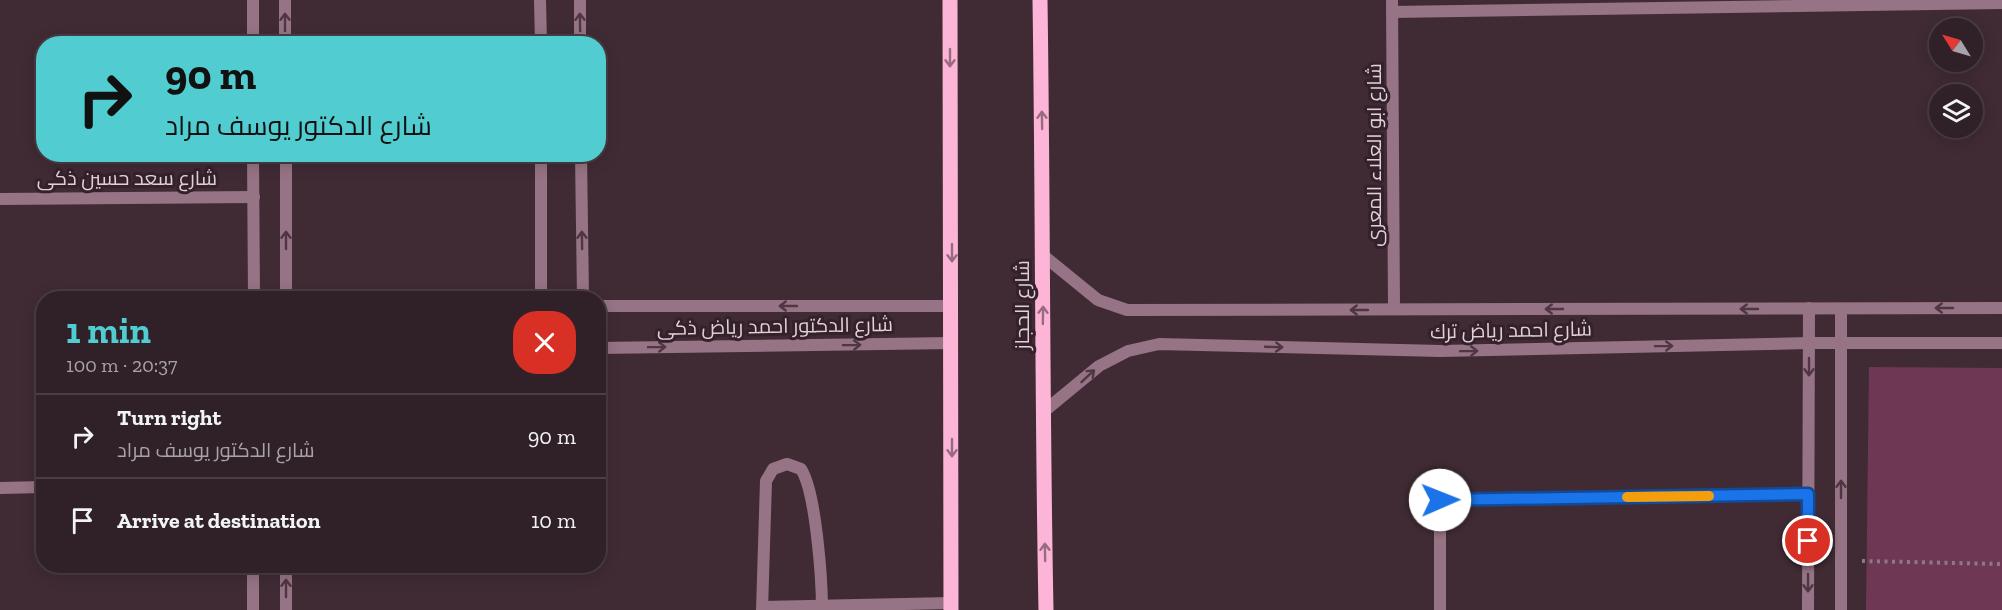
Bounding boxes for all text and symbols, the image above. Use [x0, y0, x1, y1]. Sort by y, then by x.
one-way arrow [279, 12, 291, 32]
one-way arrow [574, 12, 586, 32]
north arrow [1929, 18, 1983, 72]
map controls [1929, 18, 1983, 138]
one-way arrow [944, 48, 956, 68]
text: 90 m [165, 49, 256, 100]
icon: right [66, 60, 144, 138]
street label: شارع ابو العلاء المعرى [1362, 63, 1388, 247]
button: layers [1929, 84, 1983, 138]
text: شارع الدكتور يوسف مراد [165, 110, 432, 142]
one-way arrow [1036, 110, 1047, 130]
street label: شارع سعد حسين ذكى [37, 166, 217, 192]
one-way arrow [280, 231, 292, 251]
one-way arrow [576, 231, 588, 251]
one-way arrow [946, 243, 957, 263]
street label: شارع الحجاز [1010, 260, 1036, 351]
one-way arrow [779, 300, 799, 312]
one-way arrow [1934, 302, 1954, 314]
one-way arrow [1544, 303, 1564, 315]
one-way arrow [1739, 303, 1759, 315]
one-way arrow [1349, 304, 1369, 316]
one-way arrow [1037, 305, 1049, 325]
text: 1 min [66, 309, 151, 352]
button: close [513, 311, 576, 374]
street label: شارع الدكتور احمد رياض ذكى [657, 312, 893, 342]
street label: شارع احمد رياض ترك [1430, 317, 1592, 345]
one-way arrow [841, 339, 861, 350]
one-way arrow [1263, 341, 1283, 352]
one-way arrow [1653, 341, 1673, 352]
one-way arrow [646, 342, 666, 353]
one-way arrow [1458, 345, 1478, 356]
text: 100 m · 20:37 [66, 353, 178, 377]
one-way arrow [1803, 356, 1815, 376]
one-way arrow [1080, 369, 1095, 383]
text: Turn right [117, 404, 221, 431]
icon: right [66, 420, 99, 453]
text: 90 m [528, 423, 576, 450]
text: شارع الدكتور يوسف مراد [117, 438, 315, 462]
one-way arrow [946, 438, 958, 458]
position arrow [1408, 468, 1472, 532]
one-way arrow [1835, 479, 1847, 499]
icon: arrive [66, 504, 99, 537]
text: Arrive at destination [117, 507, 320, 534]
text: 10 m [531, 507, 576, 534]
pin [1782, 515, 1833, 566]
icon: arrive [1791, 524, 1824, 557]
one-way arrow [1039, 542, 1051, 562]
one-way arrow [1802, 572, 1814, 592]
one-way arrow [280, 578, 292, 598]

